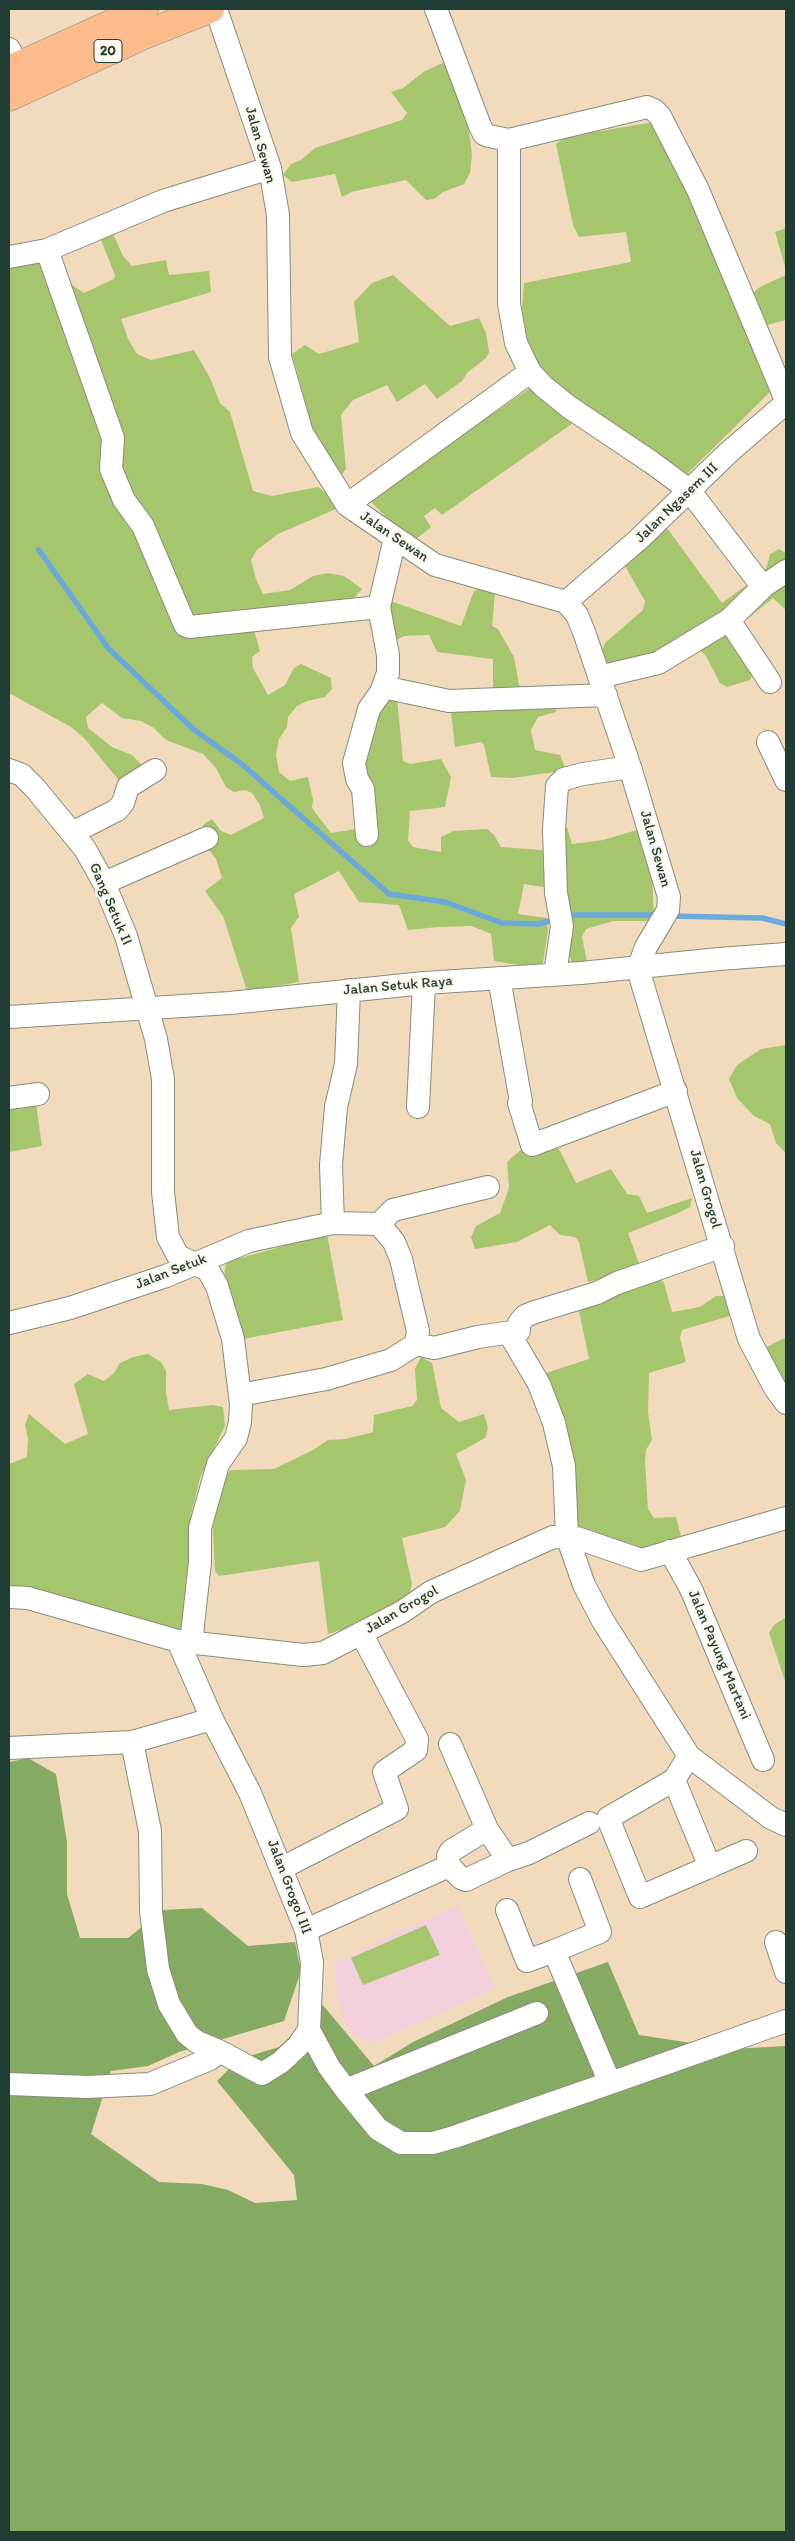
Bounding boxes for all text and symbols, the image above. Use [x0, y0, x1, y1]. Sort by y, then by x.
road number: 20 [94, 40, 122, 62]
street label: Jalan Sewan [240, 105, 280, 185]
street label: Jalan Ngasem III [632, 459, 722, 547]
street label: Jalan Sewan [356, 507, 432, 567]
street label: Jalan Sewan [635, 809, 675, 889]
street label: Gang Setuk II [85, 860, 135, 948]
street label: Jalan Setuk Raya [343, 972, 453, 1000]
street label: Jalan Grogol [685, 1147, 725, 1231]
street label: Jalan Setuk [133, 1250, 209, 1294]
street label: Jalan Grogol [362, 1582, 442, 1638]
street label: Jalan Payung Martani [684, 1588, 754, 1722]
street label: Jalan Grogol III [263, 1837, 315, 1937]

